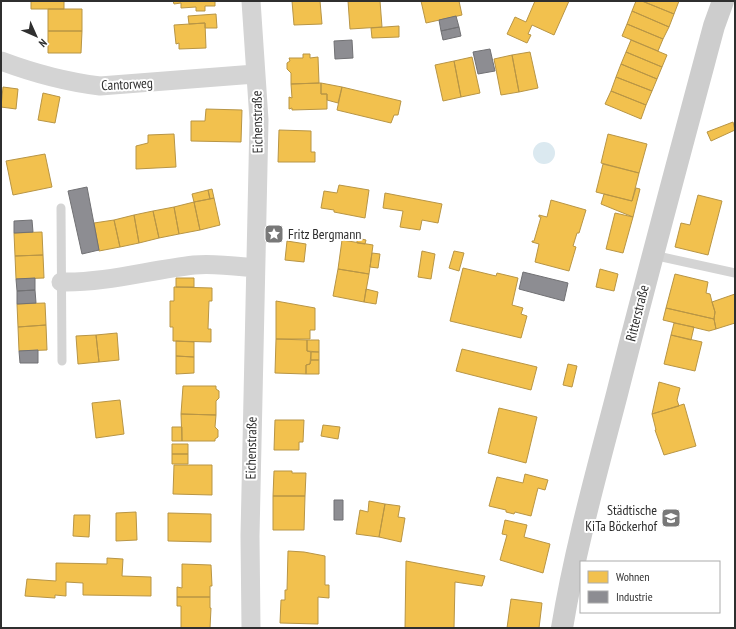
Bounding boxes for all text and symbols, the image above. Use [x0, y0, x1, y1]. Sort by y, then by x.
north arrow [16, 16, 56, 56]
text: N [36, 36, 50, 50]
street label: Cantorweg [101, 74, 153, 94]
street label: Eichenstraße [247, 90, 267, 154]
place icon: Fritz Bergmann [263, 223, 285, 245]
place label: Fritz Bergmann [288, 225, 361, 243]
street label: Ritterstraße [621, 283, 653, 343]
street label: Eichenstraße [241, 416, 261, 480]
place label: Städtische KiTa Böckerhof [585, 501, 657, 535]
school or university icon: Städtische KiTa Böckerhof [660, 507, 682, 529]
legend [580, 561, 720, 613]
text: Wohnen [616, 569, 650, 584]
text: Industrie [616, 589, 653, 604]

